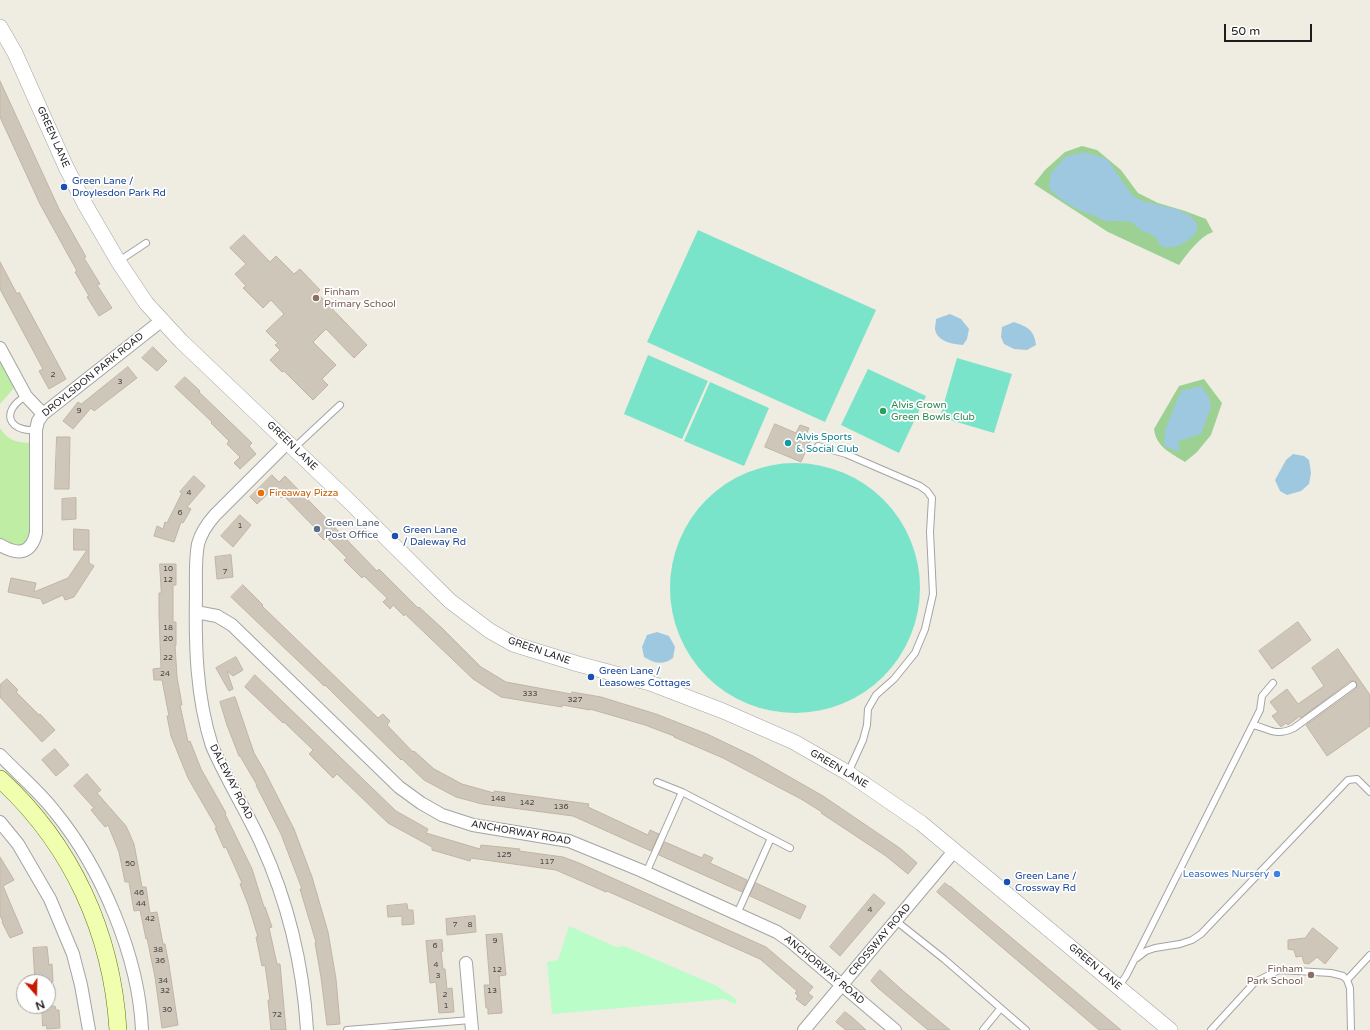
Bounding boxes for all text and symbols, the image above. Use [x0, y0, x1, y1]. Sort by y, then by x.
scale bar [1226, 16, 1314, 42]
text: 50 m [1231, 24, 1260, 38]
street label: GREEN LANE [34, 105, 72, 169]
place label: Green Lane / Droylesdon Park Rd [72, 175, 166, 198]
marker: Green Lane / Droylesdon Park Rd [59, 182, 69, 192]
place label: Finham Primary School [324, 286, 396, 310]
marker: Finham Primary School [311, 293, 321, 303]
street label: DROYLSDON PARK ROAD [40, 330, 146, 420]
house number: 2 [50, 370, 56, 380]
house number: 3 [117, 377, 123, 387]
place label: Alvis Crown Green Bowls Club [891, 399, 975, 422]
house number: 9 [76, 406, 82, 416]
marker: Alvis Crown Green Bowls Club [878, 406, 888, 416]
street label: GREEN LANE [264, 419, 320, 473]
place label: Alvis Sports & Social Club [796, 431, 859, 454]
marker: Alvis Sports & Social Club [783, 438, 793, 448]
place label: Fireaway Pizza [269, 487, 338, 499]
house number: 4 [186, 488, 192, 498]
marker: Fireaway Pizza [256, 488, 266, 498]
house number: 6 [177, 508, 183, 518]
place label: Green Lane Post Office [325, 517, 379, 540]
house number: 1 [237, 521, 243, 531]
marker: Green Lane Post Office [312, 524, 322, 534]
place label: Green Lane / Daleway Rd [403, 524, 466, 548]
marker: Green Lane / Daleway Rd [390, 531, 400, 541]
house number: 10 [163, 564, 173, 574]
house number: 7 [222, 567, 228, 577]
house number: 12 [163, 575, 173, 585]
house number: 18 [163, 623, 173, 633]
house number: 20 [163, 634, 173, 644]
street label: GREEN LANE [506, 635, 572, 667]
house number: 22 [163, 653, 173, 663]
place label: Green Lane / Leasowes Cottages [599, 665, 691, 688]
house number: 24 [160, 669, 170, 679]
marker: Green Lane / Leasowes Cottages [586, 672, 596, 682]
house number: 333 [522, 689, 538, 699]
house number: 327 [567, 695, 583, 705]
street label: DALEWAY ROAD [207, 742, 255, 822]
street label: GREEN LANE [808, 747, 870, 791]
house number: 148 [490, 794, 506, 804]
house number: 142 [519, 798, 535, 808]
house number: 136 [553, 802, 569, 812]
street label: ANCHORWAY ROAD [470, 818, 572, 848]
house number: 125 [496, 850, 512, 860]
house number: 117 [539, 857, 555, 867]
house number: 50 [125, 859, 135, 869]
place label: Leasowes Nursery [1183, 868, 1269, 880]
marker: Leasowes Nursery [1272, 869, 1282, 879]
place label: Green Lane / Crossway Rd [1015, 870, 1076, 894]
marker: Green Lane / Crossway Rd [1002, 877, 1012, 887]
house number: 46 [134, 888, 144, 898]
house number: 44 [136, 899, 146, 909]
street label: CROSSWAY ROAD [846, 901, 914, 979]
house number: 4 [867, 905, 873, 915]
house number: 42 [145, 914, 155, 924]
house number: 7 [452, 920, 458, 930]
house number: 8 [467, 920, 473, 930]
street label: ANCHORWAY ROAD [781, 933, 867, 1007]
house number: 9 [492, 936, 498, 946]
house number: 6 [432, 941, 438, 951]
street label: GREEN LANE [1066, 941, 1124, 993]
house number: 38 [153, 945, 163, 955]
house number: 36 [155, 956, 165, 966]
house number: 4 [433, 960, 439, 970]
place label: Finham Park School [1247, 963, 1303, 986]
house number: 12 [492, 965, 502, 975]
marker: Finham Park School [1306, 970, 1316, 980]
house number: 3 [435, 971, 441, 981]
north arrow [16, 974, 56, 1014]
house number: 34 [158, 976, 168, 986]
house number: 32 [160, 986, 170, 996]
house number: 13 [487, 986, 497, 996]
house number: 2 [442, 990, 448, 1000]
text: N [34, 997, 46, 1012]
house number: 1 [443, 1001, 449, 1011]
house number: 30 [162, 1005, 172, 1015]
house number: 72 [272, 1010, 282, 1020]

